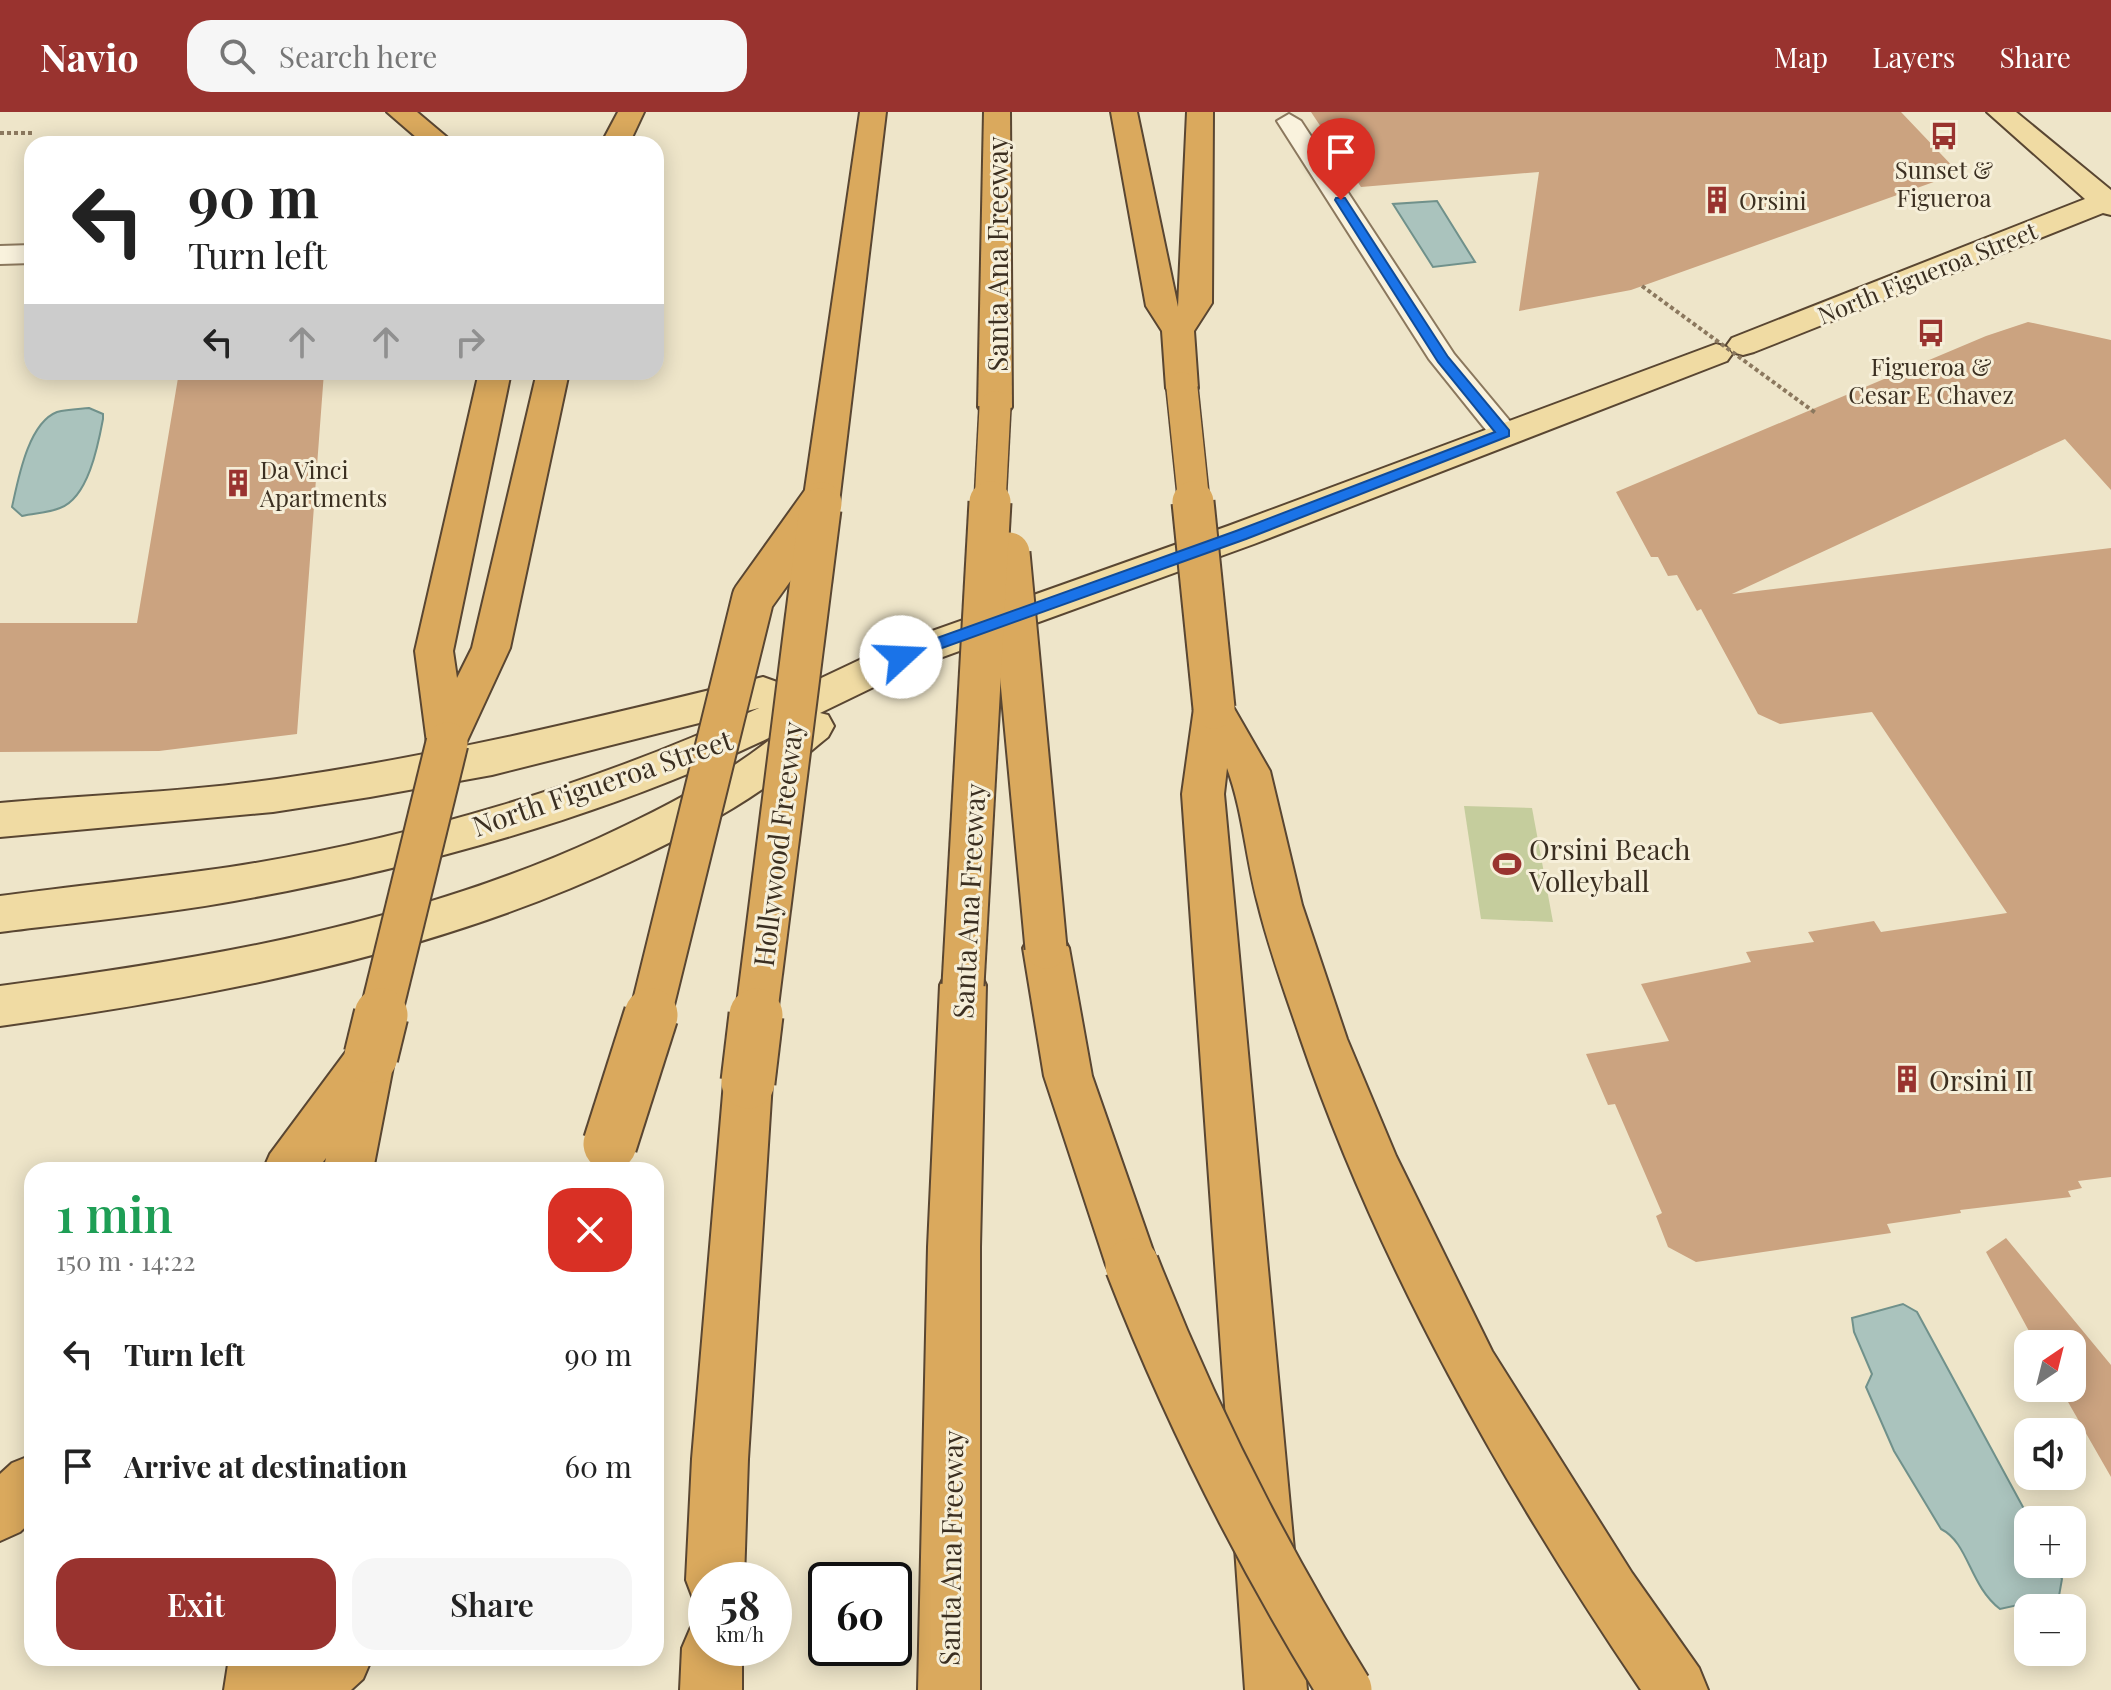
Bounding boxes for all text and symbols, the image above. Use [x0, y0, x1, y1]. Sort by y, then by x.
search box [187, 20, 747, 92]
text: Navio [40, 31, 139, 82]
icon: search [215, 34, 259, 78]
text: Search here [279, 36, 437, 76]
text: Map [1774, 38, 1828, 75]
text: Layers [1872, 38, 1955, 75]
text: Share [1999, 38, 2071, 75]
pin [1307, 118, 1375, 200]
bus stop icon: Sunset & Figueroa [1929, 121, 1959, 151]
icon: arrive [1319, 130, 1363, 174]
street label: Santa Ana Freeway [978, 136, 1015, 372]
place label: Sunset & Figueroa [1895, 153, 1993, 213]
text: 90 m [188, 158, 319, 233]
icon: left [56, 168, 160, 272]
place label: Orsini [1739, 184, 1807, 216]
building icon: Orsini [1702, 185, 1732, 215]
street label: North Figueroa Street [1813, 213, 2042, 331]
text: Turn left [188, 230, 327, 278]
bus stop icon: Figueroa & Cesar E Chavez [1916, 318, 1946, 348]
icon: left [196, 320, 240, 364]
icon: ahead [280, 320, 324, 364]
icon: ahead [364, 320, 408, 364]
icon: right [448, 320, 492, 364]
place label: Figueroa & Cesar E Chavez [1848, 350, 2014, 410]
place label: Da Vinci Apartments [259, 453, 387, 513]
building icon: Da Vinci Apartments [223, 468, 253, 498]
position arrow [859, 615, 943, 699]
street label: Hollywood Freeway [744, 719, 810, 969]
street label: North Figueroa Street [467, 720, 738, 844]
street label: Santa Ana Freeway [943, 782, 993, 1020]
place label: Orsini Beach Volleyball [1528, 830, 1691, 899]
sports icon: Orsini Beach Volleyball [1492, 849, 1522, 879]
place label: Orsini II [1929, 1061, 2034, 1098]
building icon: Orsini II [1892, 1064, 1922, 1094]
text: 1 min [56, 1181, 173, 1245]
button: close [548, 1188, 632, 1272]
text: 150 m · 14:22 [56, 1243, 195, 1278]
north arrow [2014, 1330, 2086, 1402]
map controls [2014, 1330, 2086, 1666]
icon: left [56, 1332, 100, 1376]
text: Turn left [124, 1334, 245, 1374]
text: 90 m [565, 1334, 632, 1374]
button: sound [2014, 1418, 2086, 1490]
street label: Santa Ana Freeway [929, 1430, 971, 1666]
icon: arrive [56, 1444, 100, 1488]
text: Arrive at destination [124, 1446, 407, 1486]
text: 60 m [564, 1446, 632, 1486]
button: + [2014, 1506, 2086, 1578]
button: Exit [56, 1558, 336, 1650]
button: Share [352, 1558, 632, 1650]
speed limit sign: 60 [808, 1562, 912, 1666]
text: 58 [720, 1577, 760, 1630]
button: − [2014, 1594, 2086, 1666]
text: km/h [716, 1620, 764, 1647]

